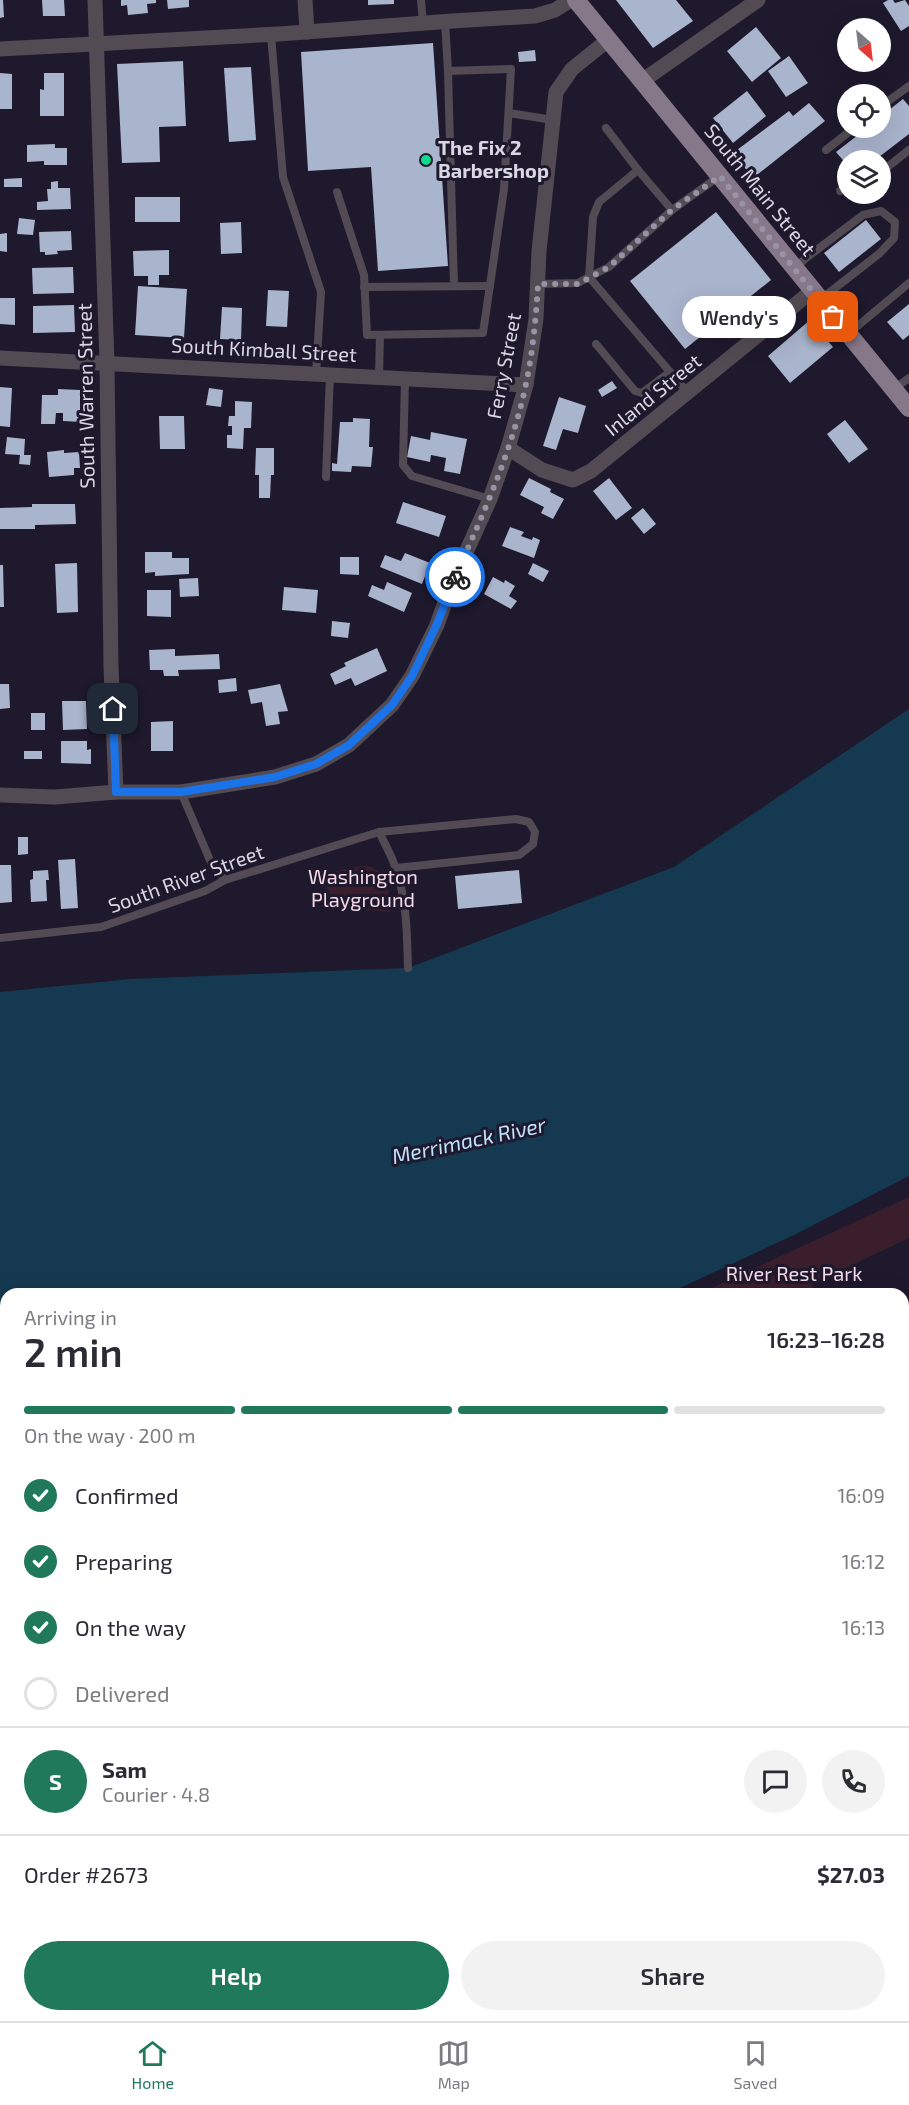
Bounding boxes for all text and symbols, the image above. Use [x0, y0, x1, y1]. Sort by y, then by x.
north arrow [837, 18, 891, 72]
map controls [837, 18, 891, 204]
button: locate [837, 84, 891, 138]
street label: South Main Street [700, 119, 822, 260]
place label: The Fix 2 Barbershop [438, 135, 549, 182]
button: layers [837, 150, 891, 204]
marker: The Fix 2 Barbershop [419, 153, 433, 167]
pin [807, 291, 858, 342]
callout: Wendy's [683, 296, 797, 338]
icon: bag [816, 300, 849, 333]
street label: South Warren Street [71, 303, 99, 489]
text: Wendy's [699, 305, 779, 329]
street label: Ferry Street [481, 310, 525, 421]
street label: South Kimball Street [171, 332, 358, 366]
street label: Inland Street [599, 348, 706, 440]
courier [425, 547, 485, 607]
icon: bike [439, 561, 472, 594]
pin [87, 683, 138, 734]
icon: home [96, 692, 129, 725]
street label: South River Street [105, 839, 267, 917]
park label: Washington Playground [308, 864, 418, 911]
water label: Merrimack River [389, 1111, 549, 1168]
park label: River Rest Park [726, 1261, 862, 1285]
text: Arriving in [24, 1305, 117, 1329]
text: 16:23–16:28 [767, 1326, 885, 1352]
text: 2 min [24, 1328, 123, 1375]
text: On the way · 200 m [24, 1423, 196, 1447]
icon: check [24, 1479, 57, 1512]
text: Confirmed [75, 1482, 179, 1508]
text: 16:09 [837, 1483, 885, 1507]
icon: check [24, 1545, 57, 1578]
text: Preparing [75, 1548, 173, 1574]
text: 16:12 [842, 1549, 885, 1573]
icon: check [24, 1611, 57, 1644]
text: On the way [75, 1614, 186, 1640]
text: 16:13 [842, 1615, 885, 1639]
text: Delivered [75, 1680, 170, 1706]
button: chat [744, 1750, 807, 1813]
button: phone [822, 1750, 885, 1813]
text: Sam [102, 1756, 147, 1782]
text: S [49, 1768, 62, 1794]
text: Courier · 4.8 [102, 1782, 210, 1806]
text: Order #2673 [24, 1861, 149, 1887]
text: $27.03 [817, 1861, 885, 1887]
button: Help [24, 1941, 449, 2010]
button: Share [461, 1941, 885, 2010]
tab: Home [132, 2037, 174, 2092]
tab: Map [437, 2037, 470, 2092]
tab: Saved [733, 2037, 777, 2092]

